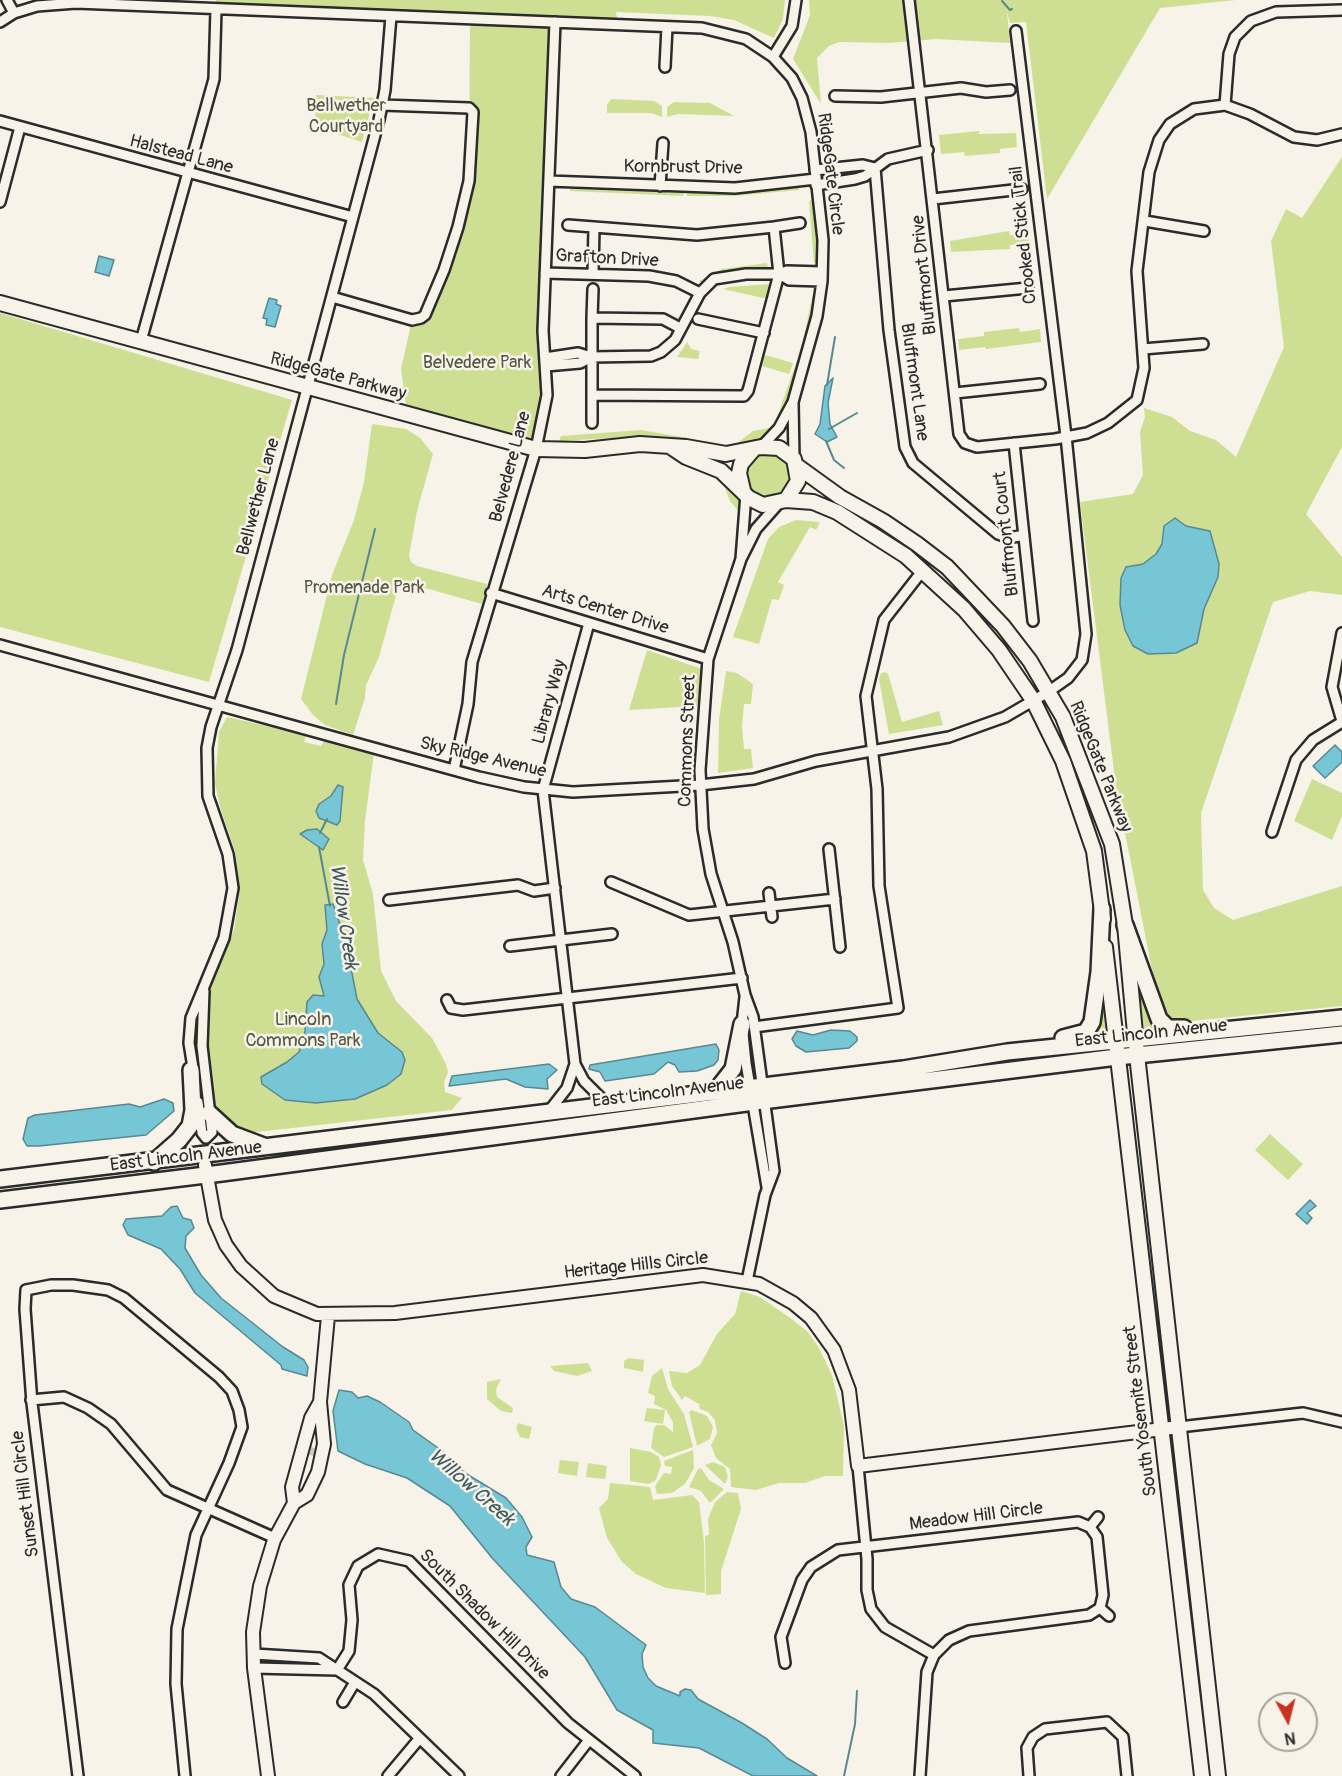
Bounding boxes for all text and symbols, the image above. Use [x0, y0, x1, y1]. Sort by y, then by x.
park label: Bellwether Courtyard [306, 95, 386, 138]
street label: RidgeGate Circle [812, 112, 848, 236]
street label: Halstead Lane [127, 131, 235, 179]
street label: Kornbrust Drive [623, 156, 743, 180]
street label: Crooked Stick Trail [1006, 165, 1042, 305]
street label: Bluffmont Drive [908, 214, 942, 336]
street label: Grafton Drive [555, 246, 659, 272]
street label: Bluffmont Lane [895, 322, 933, 442]
street label: RidgeGate Parkway [268, 348, 408, 406]
park label: Belvedere Park [423, 352, 531, 374]
street label: Belvedere Lane [486, 409, 536, 525]
street label: Bellwether Lane [233, 436, 285, 558]
street label: Bluffmont Court [990, 470, 1024, 598]
park label: Promenade Park [303, 577, 425, 599]
street label: Arts Center Drive [539, 580, 671, 640]
street label: Library Way [528, 657, 572, 747]
street label: Commons Street [675, 675, 701, 807]
street label: RidgeGate Parkway [1064, 698, 1136, 836]
street label: Sky Ridge Avenue [418, 733, 548, 783]
water label: Willow Creek [324, 863, 362, 971]
park label: Lincoln Commons Park [246, 1009, 360, 1052]
street label: East Lincoln Avenue [1074, 1015, 1228, 1053]
street label: East Lincoln Avenue [591, 1073, 745, 1113]
street label: East Lincoln Avenue [109, 1137, 263, 1177]
street label: Heritage Hills Circle [563, 1248, 709, 1284]
street label: South Yosemite Street [1120, 1324, 1162, 1498]
street label: Sunset Hill Circle [8, 1429, 44, 1559]
water label: Willow Creek [423, 1444, 519, 1532]
street label: Meadow Hill Circle [908, 1498, 1044, 1536]
street label: South Shadow Hill Drive [414, 1545, 554, 1685]
north arrow [1258, 1692, 1318, 1752]
text: N [1283, 1727, 1297, 1748]

